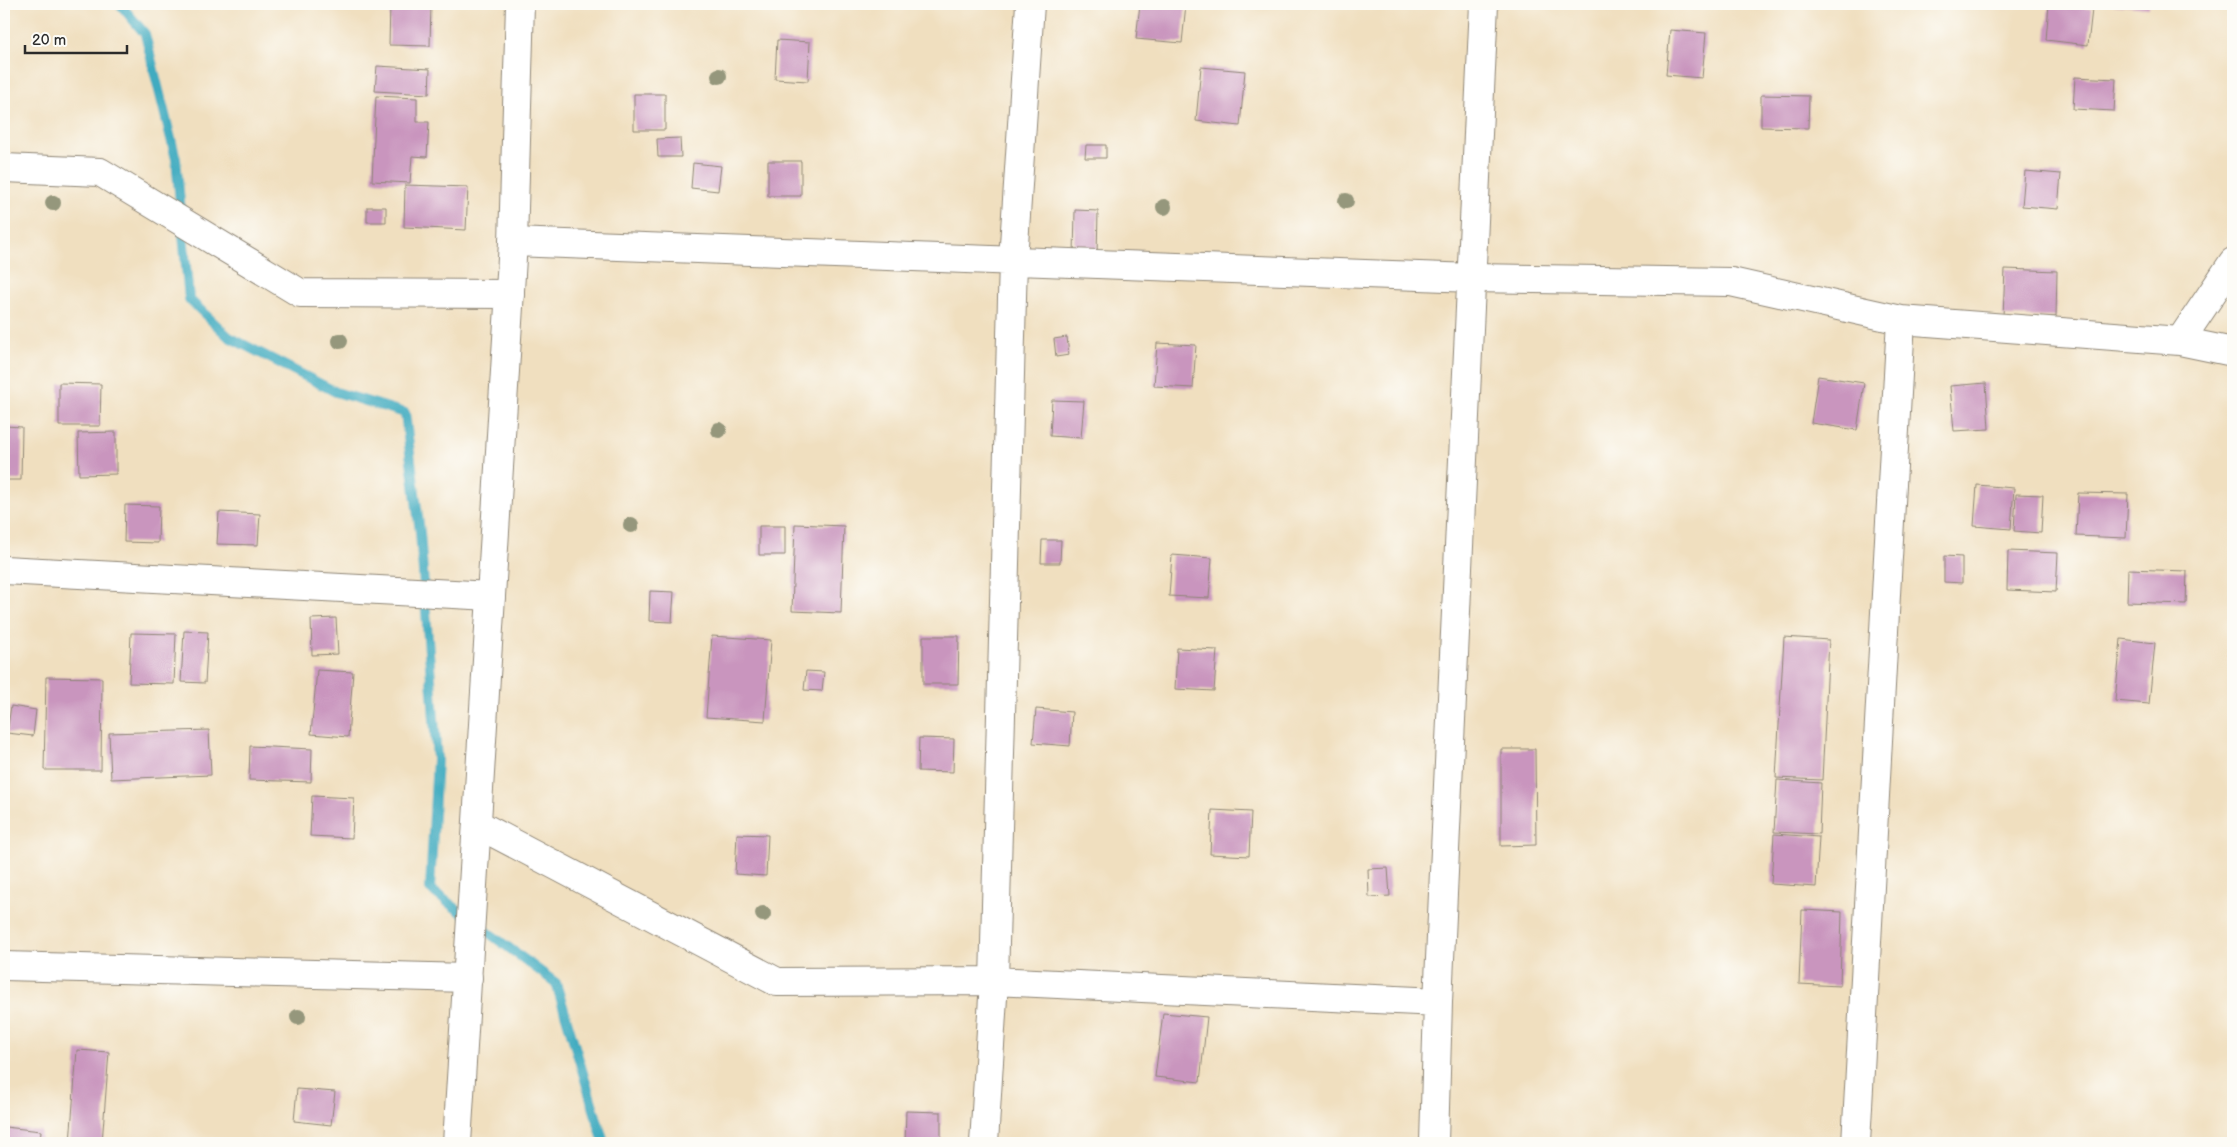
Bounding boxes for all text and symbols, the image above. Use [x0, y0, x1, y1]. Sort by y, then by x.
scale bar [25, 22, 128, 54]
text: 20 m [32, 31, 66, 50]

